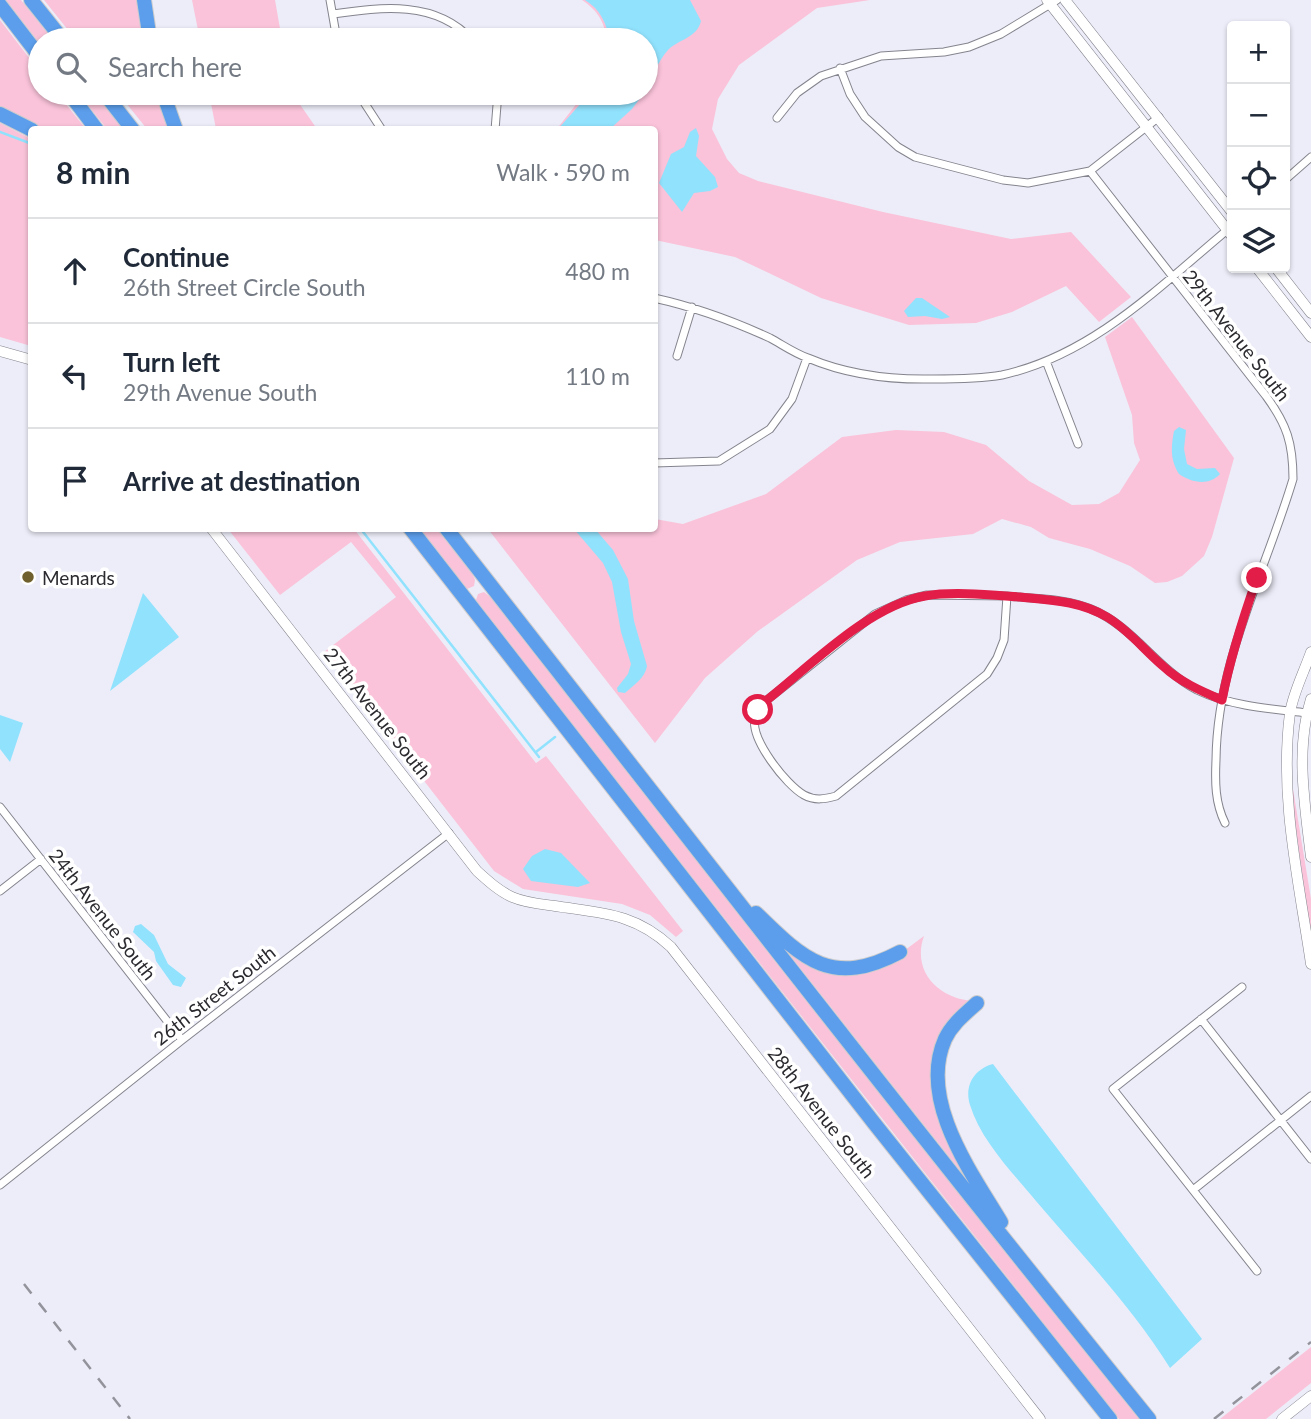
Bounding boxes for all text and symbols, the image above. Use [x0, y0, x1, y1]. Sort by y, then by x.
map controls [1227, 21, 1290, 273]
button: + [1227, 21, 1290, 84]
search box [28, 28, 658, 105]
icon: search [52, 48, 90, 86]
text: Search here [108, 51, 242, 83]
button: − [1227, 84, 1290, 147]
button: locate [1227, 147, 1290, 210]
text: 8 min [56, 154, 130, 190]
text: Walk · 590 m [496, 158, 630, 186]
button: layers [1227, 210, 1290, 273]
text: Continue [123, 241, 229, 273]
icon: ahead [56, 252, 94, 290]
text: 480 m [565, 257, 630, 285]
street label: 29th Avenue South [1179, 265, 1295, 405]
text: 26th Street Circle South [123, 273, 366, 301]
text: Turn left [123, 346, 220, 378]
icon: left [56, 357, 94, 395]
text: 110 m [565, 362, 630, 390]
text: 29th Avenue South [123, 378, 317, 406]
icon: arrive [56, 462, 94, 500]
text: Arrive at destination [123, 465, 360, 497]
route end [1241, 562, 1272, 593]
place label: Menards [42, 566, 115, 589]
marker: Menards [20, 569, 36, 585]
street label: 27th Avenue South [320, 643, 436, 783]
route start [742, 694, 773, 725]
street label: 24th Avenue South [45, 844, 161, 984]
street label: 26th Street South [149, 940, 279, 1050]
street label: 28th Avenue South [764, 1042, 880, 1182]

